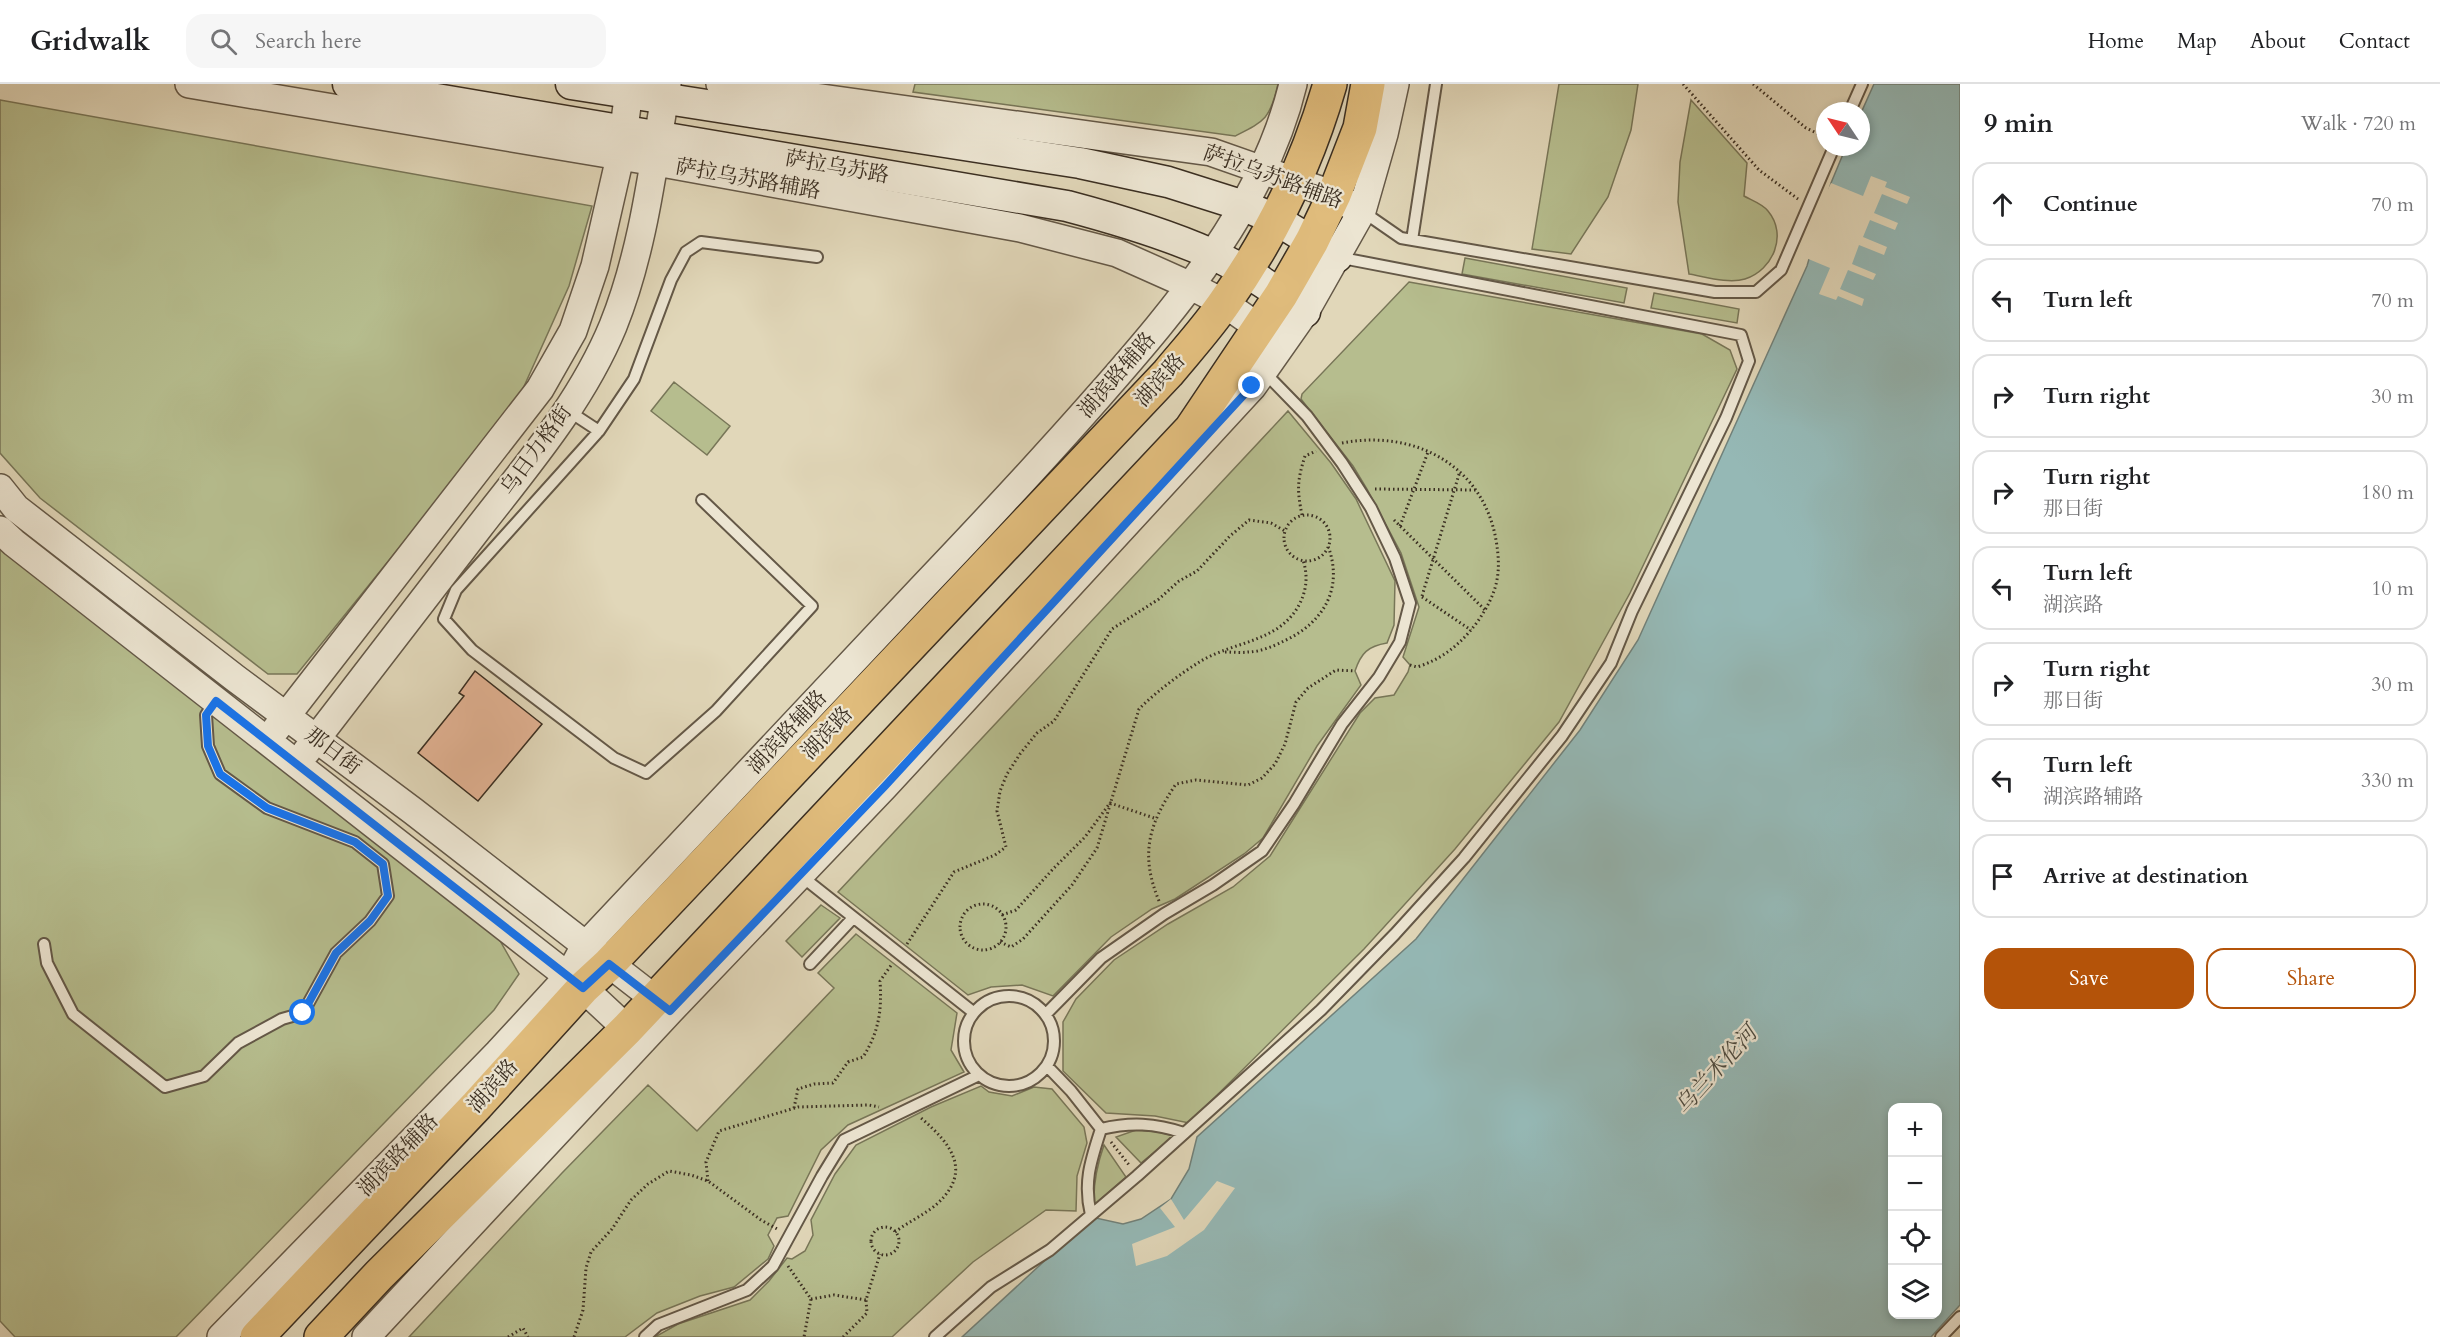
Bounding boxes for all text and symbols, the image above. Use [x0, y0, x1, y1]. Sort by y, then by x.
search box [186, 14, 606, 68]
text: Gridwalk [30, 22, 150, 60]
icon: search [207, 25, 240, 58]
text: Search here [255, 26, 362, 56]
text: Home [2088, 27, 2144, 56]
text: Map [2177, 27, 2217, 56]
text: About [2250, 27, 2306, 56]
text: Contact [2339, 27, 2410, 56]
north arrow [1816, 102, 1870, 156]
text: 9 min [1984, 106, 2053, 141]
text: Walk · 720 m [2301, 110, 2416, 137]
street label: 萨拉乌苏路辅路 [1199, 138, 1347, 216]
street label: 萨拉乌苏路 [783, 144, 891, 190]
street label: 萨拉乌苏路辅路 [673, 152, 823, 206]
icon: ahead [1986, 188, 2019, 221]
text: Continue [2043, 189, 2138, 219]
text: 70 m [2371, 191, 2414, 218]
icon: left [1986, 284, 2019, 317]
text: Turn left [2043, 285, 2132, 315]
text: 70 m [2371, 287, 2414, 314]
street label: 湖滨路辅路 [1073, 327, 1161, 423]
street label: 湖滨路 [1130, 348, 1190, 412]
route end [1238, 372, 1264, 398]
icon: right [1986, 380, 2019, 413]
text: Turn right [2043, 381, 2150, 411]
text: 30 m [2371, 383, 2414, 410]
street label: 乌日力格街 [493, 399, 579, 501]
text: Turn right [2043, 462, 2150, 492]
icon: right [1986, 476, 2019, 509]
text: 180 m [2361, 479, 2414, 506]
text: 那日街 [2043, 495, 2103, 522]
text: Turn left [2043, 558, 2132, 588]
icon: left [1986, 572, 2019, 605]
text: 10 m [2371, 575, 2414, 602]
text: 湖滨路 [2043, 591, 2103, 618]
text: Turn right [2043, 654, 2150, 684]
icon: right [1986, 668, 2019, 701]
text: 30 m [2371, 671, 2414, 698]
street label: 湖滨路辅路 [742, 685, 832, 779]
text: 那日街 [2043, 687, 2103, 714]
street label: 湖滨路 [796, 701, 858, 765]
street label: 那日街 [299, 720, 367, 782]
text: Turn left [2043, 750, 2132, 780]
icon: left [1986, 764, 2019, 797]
text: 330 m [2361, 767, 2414, 794]
text: 湖滨路辅路 [2043, 783, 2143, 810]
icon: arrive [1986, 860, 2019, 893]
text: Arrive at destination [2043, 861, 2248, 891]
button: Save [1984, 948, 2194, 1009]
button: Share [2206, 948, 2416, 1009]
route start [289, 999, 315, 1025]
water label: 乌兰木伦河 [1668, 1016, 1767, 1121]
street label: 湖滨路 [461, 1053, 525, 1119]
map controls [1888, 1103, 1942, 1319]
button: + [1888, 1103, 1942, 1157]
street label: 湖滨路辅路 [351, 1107, 445, 1203]
button: − [1888, 1157, 1942, 1211]
button: locate [1888, 1211, 1942, 1265]
button: layers [1888, 1265, 1942, 1319]

